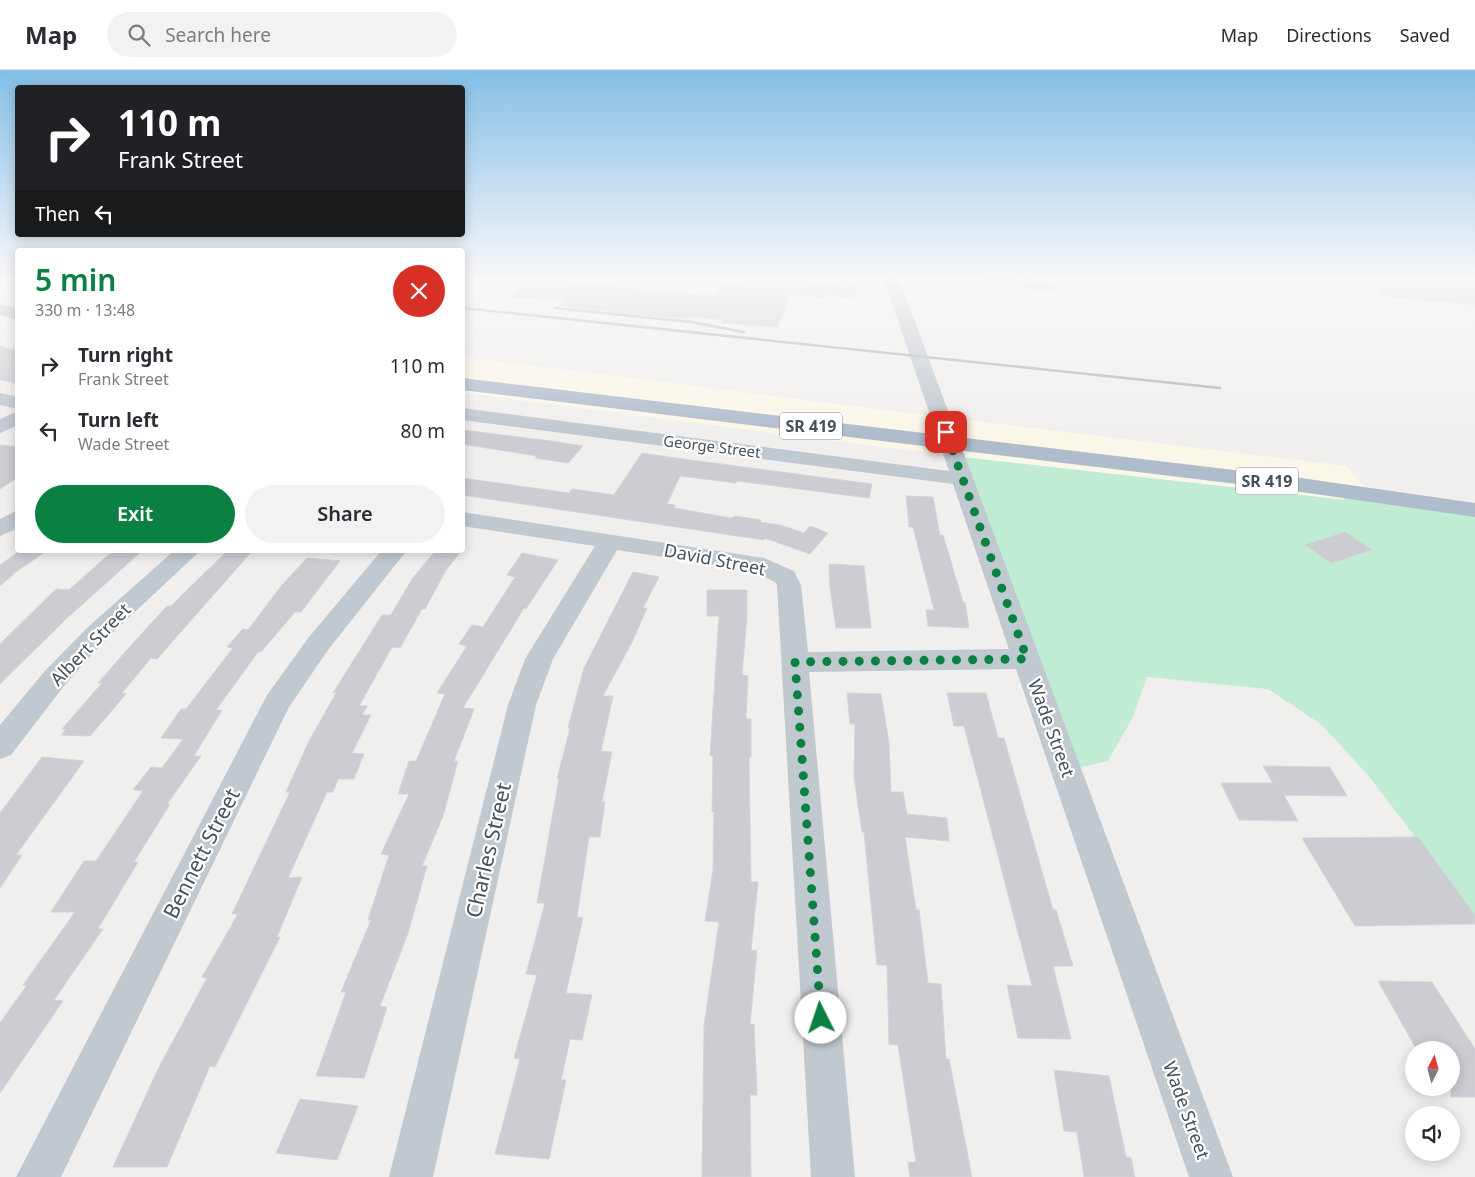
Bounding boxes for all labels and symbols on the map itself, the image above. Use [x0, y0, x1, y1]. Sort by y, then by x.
pin [925, 411, 967, 453]
road number: SR 419 [780, 412, 842, 440]
street label: George Street [662, 430, 762, 462]
road number: SR 419 [1236, 468, 1298, 494]
street label: David Street [662, 537, 768, 581]
street label: Albert Street [44, 597, 136, 691]
street label: Wade Street [1023, 676, 1081, 781]
street label: Charles Street [459, 779, 517, 920]
street label: Bennett Street [156, 783, 246, 923]
position arrow [794, 991, 846, 1043]
north arrow [1405, 1041, 1460, 1096]
street label: Wade Street [1158, 1058, 1216, 1163]

